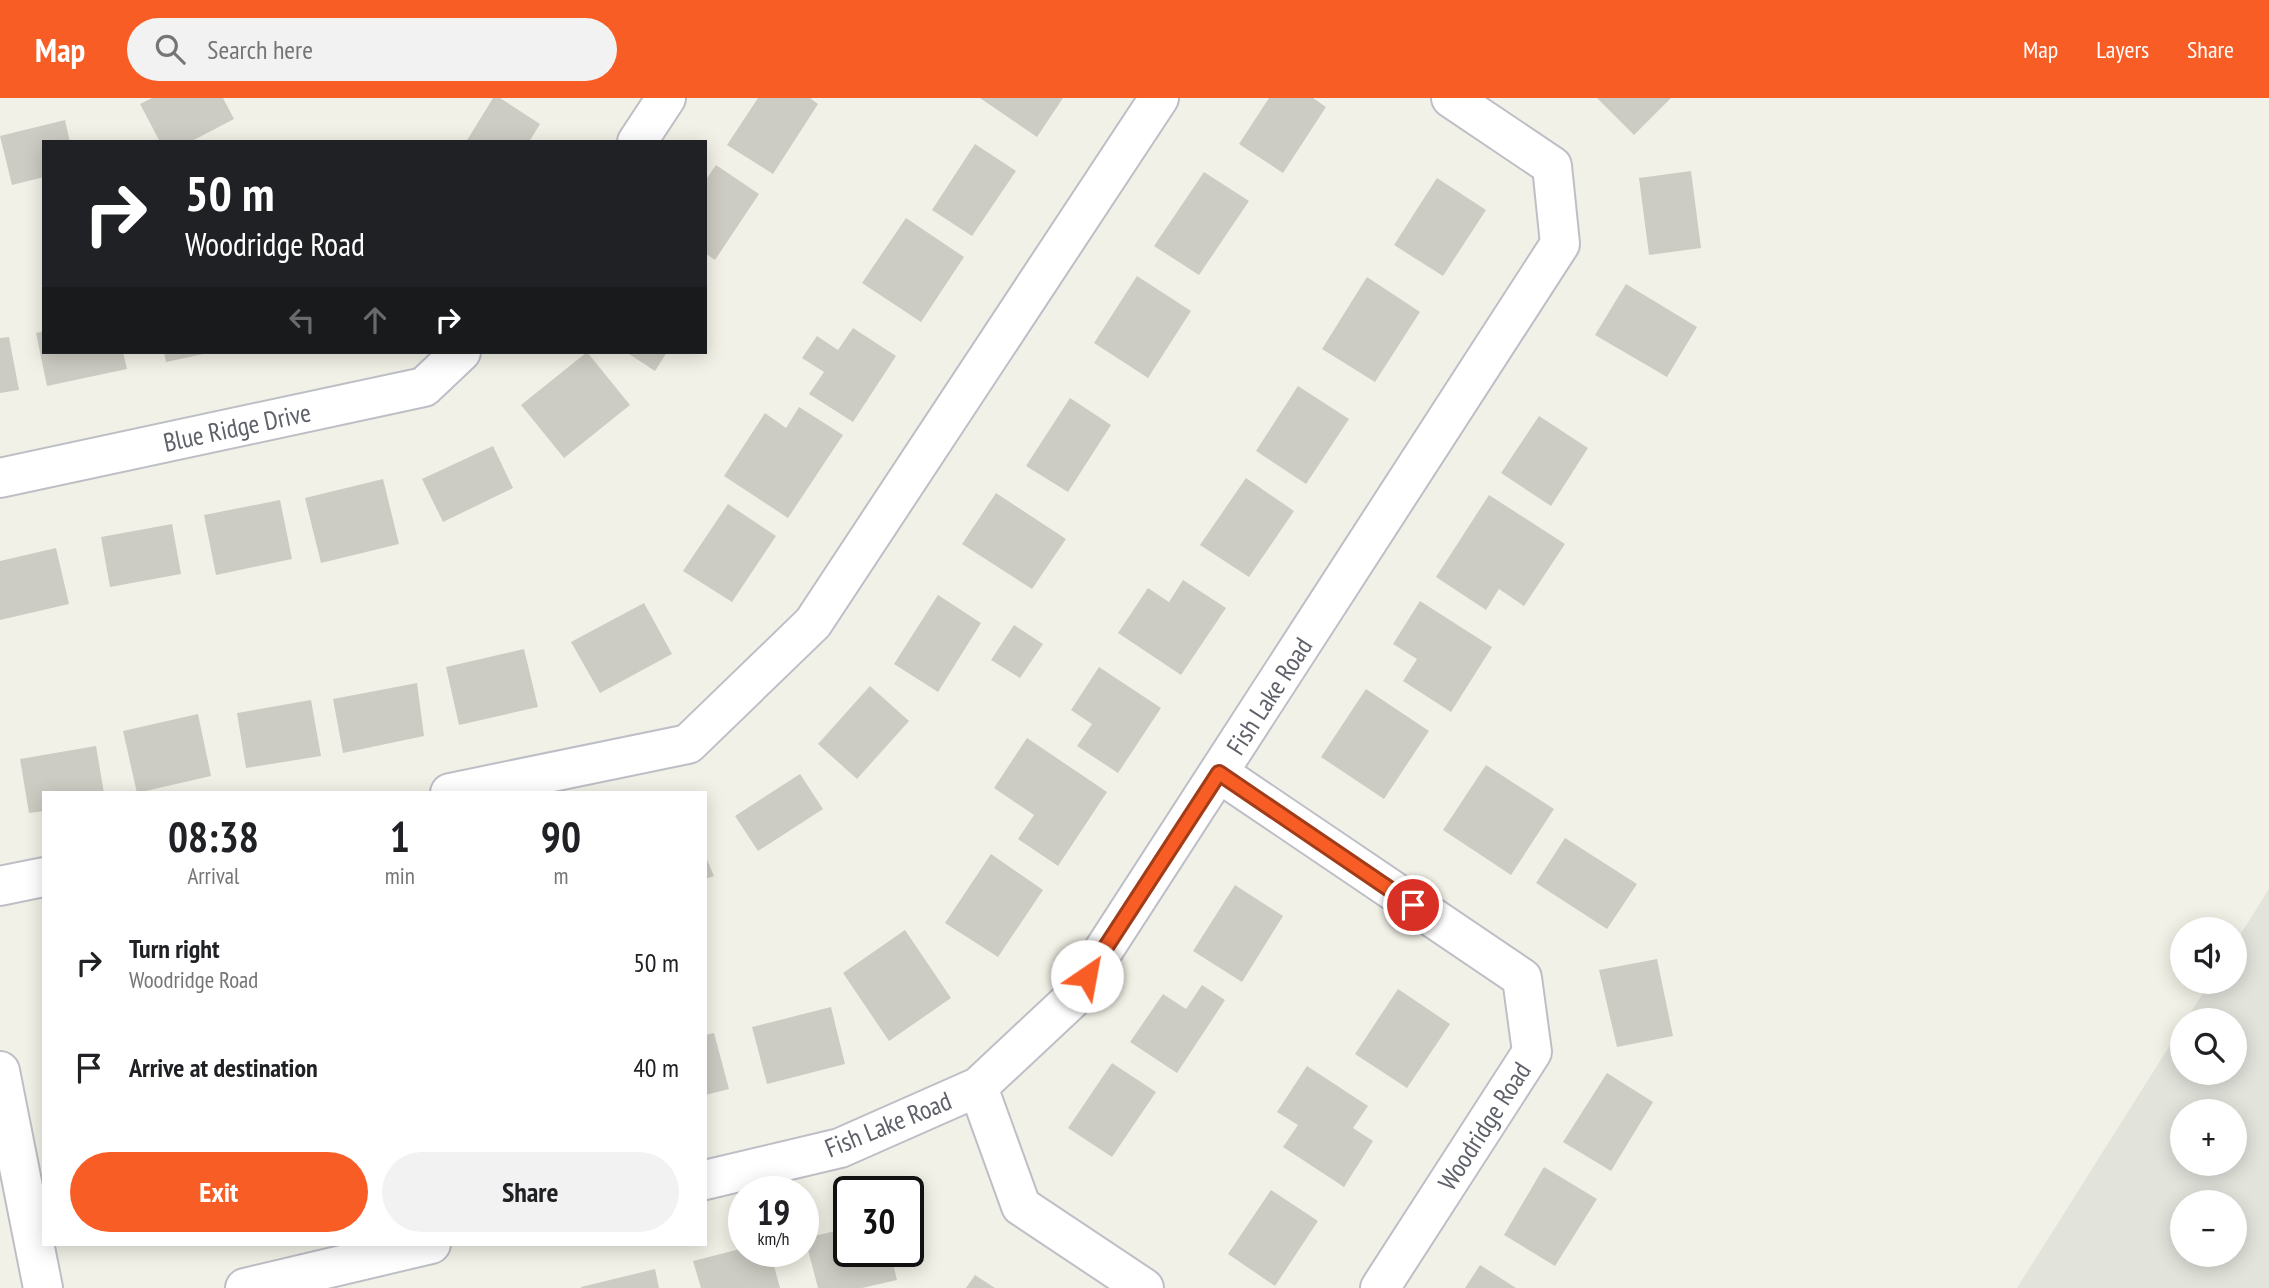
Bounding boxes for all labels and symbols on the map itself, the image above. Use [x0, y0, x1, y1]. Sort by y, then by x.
street label: Blue Ridge Drive [160, 395, 314, 459]
street label: Fish Lake Road [1219, 631, 1319, 761]
pin [1383, 875, 1443, 935]
position arrow [1050, 939, 1124, 1013]
street label: Woodridge Road [1430, 1056, 1538, 1196]
street label: Fish Lake Road [820, 1084, 956, 1164]
speed limit sign: 30 [833, 1176, 924, 1267]

